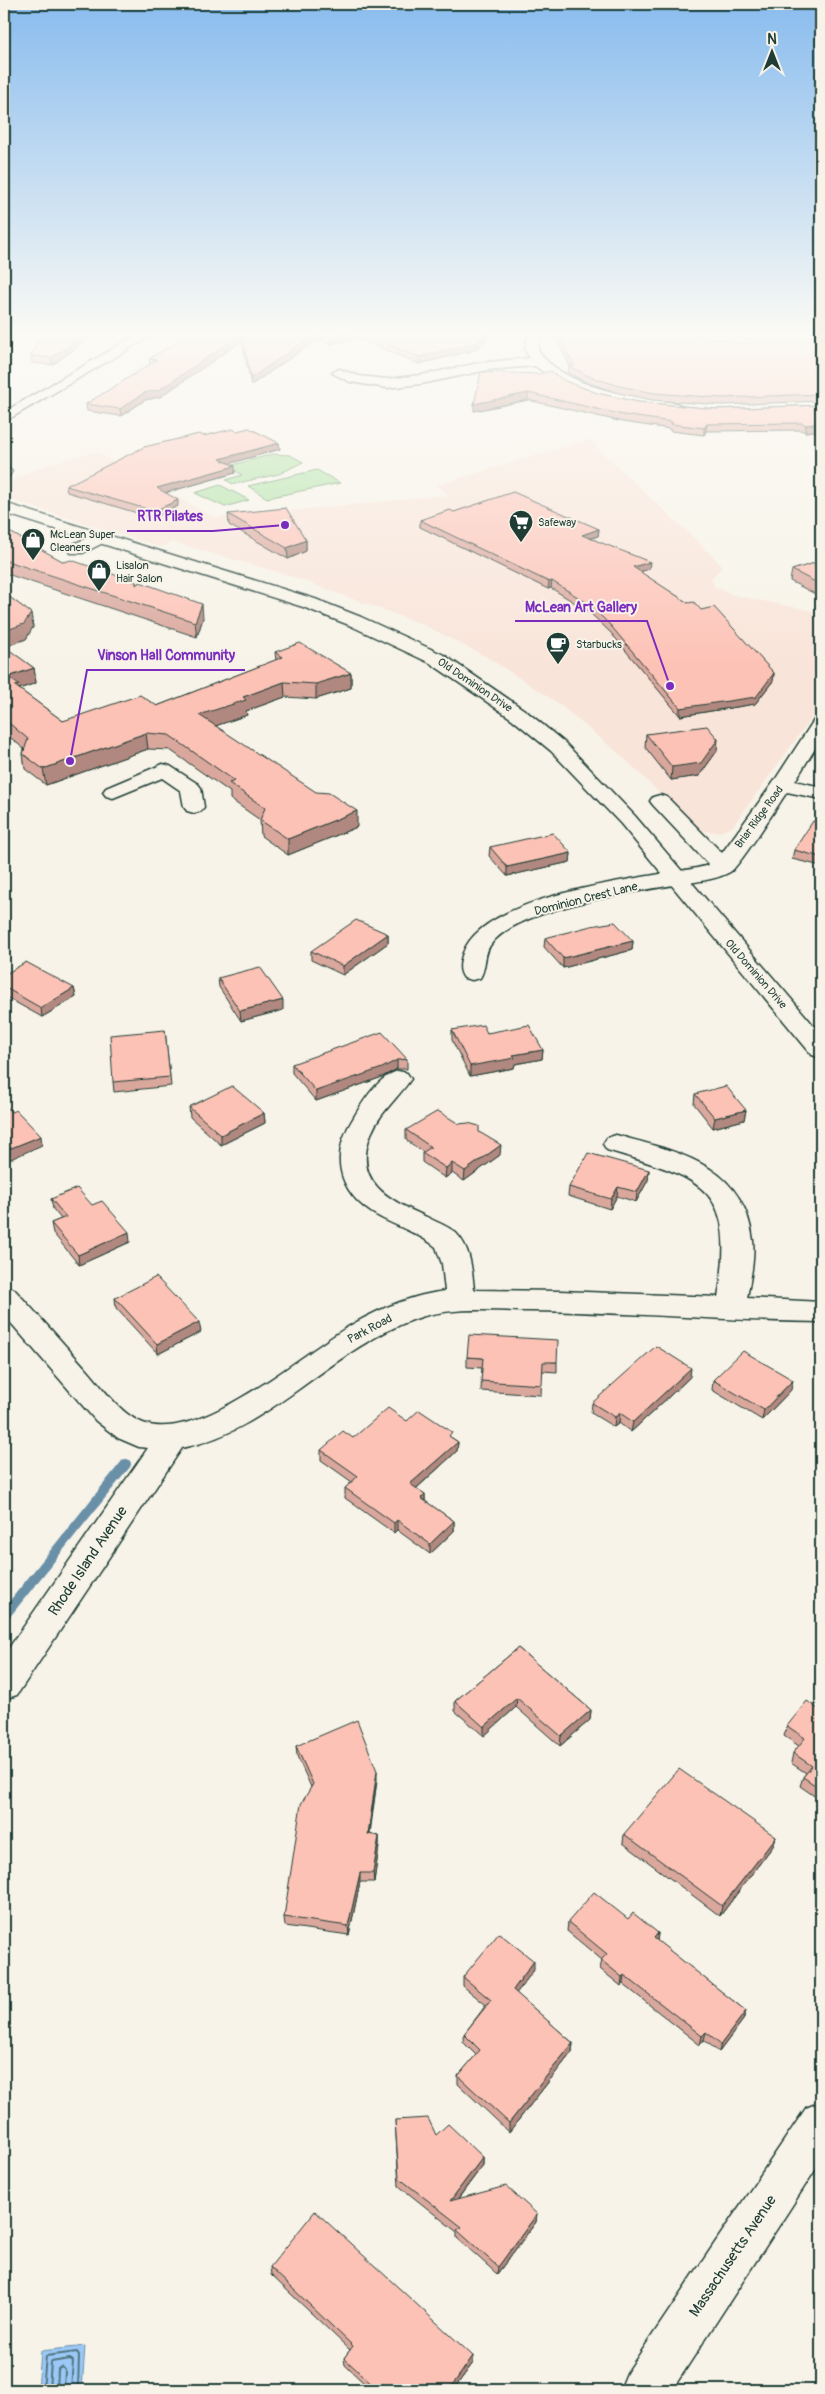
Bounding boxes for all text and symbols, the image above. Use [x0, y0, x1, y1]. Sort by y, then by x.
north arrow [748, 28, 798, 78]
text: N [767, 31, 777, 48]
callout: RTR Pilates [127, 502, 213, 531]
text: RTR Pilates [137, 508, 203, 525]
supermarket icon: Safeway [508, 509, 534, 543]
place label: Safeway [538, 516, 576, 529]
shop icon: McLean Super Cleaners [20, 527, 46, 561]
place label: McLean Super Cleaners [50, 528, 115, 554]
shop icon: Lisalon Hair Salon [86, 558, 112, 592]
place label: Lisalon Hair Salon [116, 559, 163, 585]
callout: McLean Art Gallery [515, 592, 647, 621]
text: McLean Art Gallery [525, 599, 637, 616]
cafe icon: Starbucks [545, 631, 571, 665]
place label: Starbucks [576, 638, 622, 651]
callout: Vinson Hall Community [87, 641, 245, 670]
text: Vinson Hall Community [97, 647, 235, 664]
street label: Old Dominion Drive [435, 655, 515, 715]
street label: Briar Ridge Road [732, 784, 786, 850]
street label: Dominion Crest Lane [533, 879, 639, 919]
street label: Old Dominion Drive [722, 937, 790, 1012]
street label: Park Road [345, 1311, 395, 1347]
street label: Rhode Island Avenue [44, 1502, 132, 1619]
street label: Massachusetts Avenue [685, 2191, 781, 2320]

